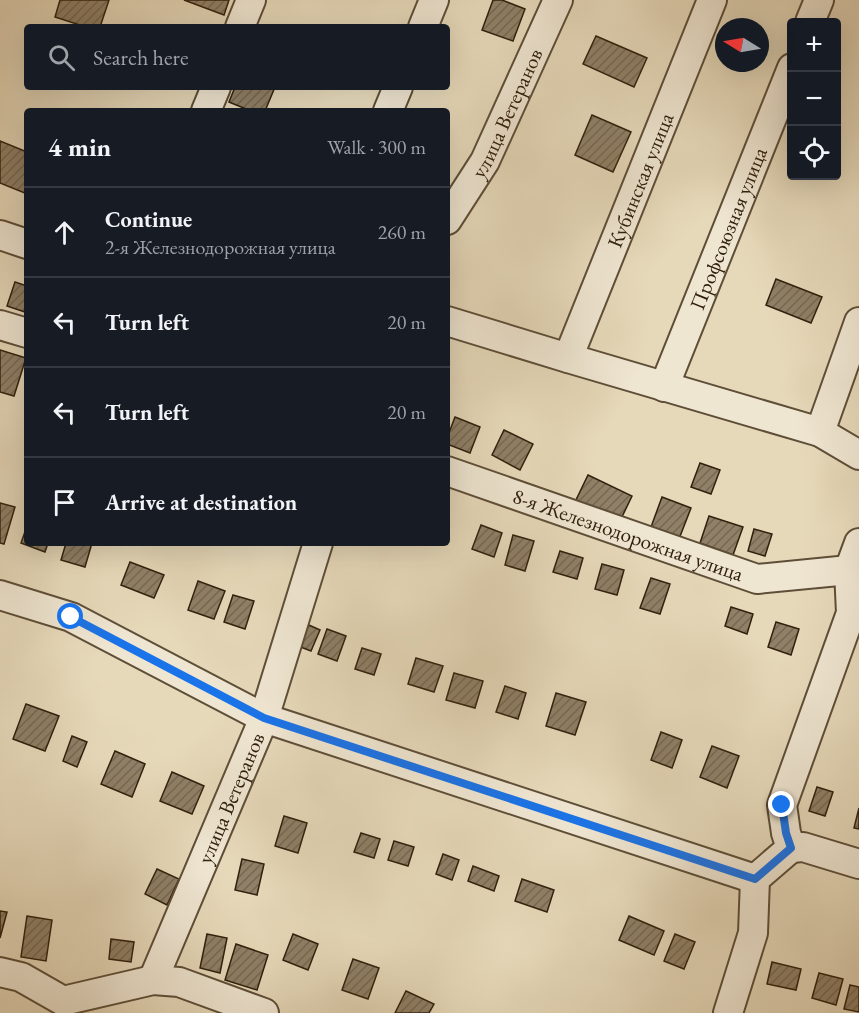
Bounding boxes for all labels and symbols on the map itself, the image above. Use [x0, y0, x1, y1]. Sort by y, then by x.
north arrow [715, 18, 769, 72]
street label: улица Ветеранов [464, 44, 548, 183]
street label: Кубинская улица [600, 108, 679, 251]
street label: Профсоюзная улица [683, 142, 773, 314]
street label: 8-я Железнодорожная улица [509, 482, 748, 587]
route start [57, 603, 83, 629]
street label: улица Ветеранов [191, 728, 270, 867]
route end [768, 791, 794, 817]

